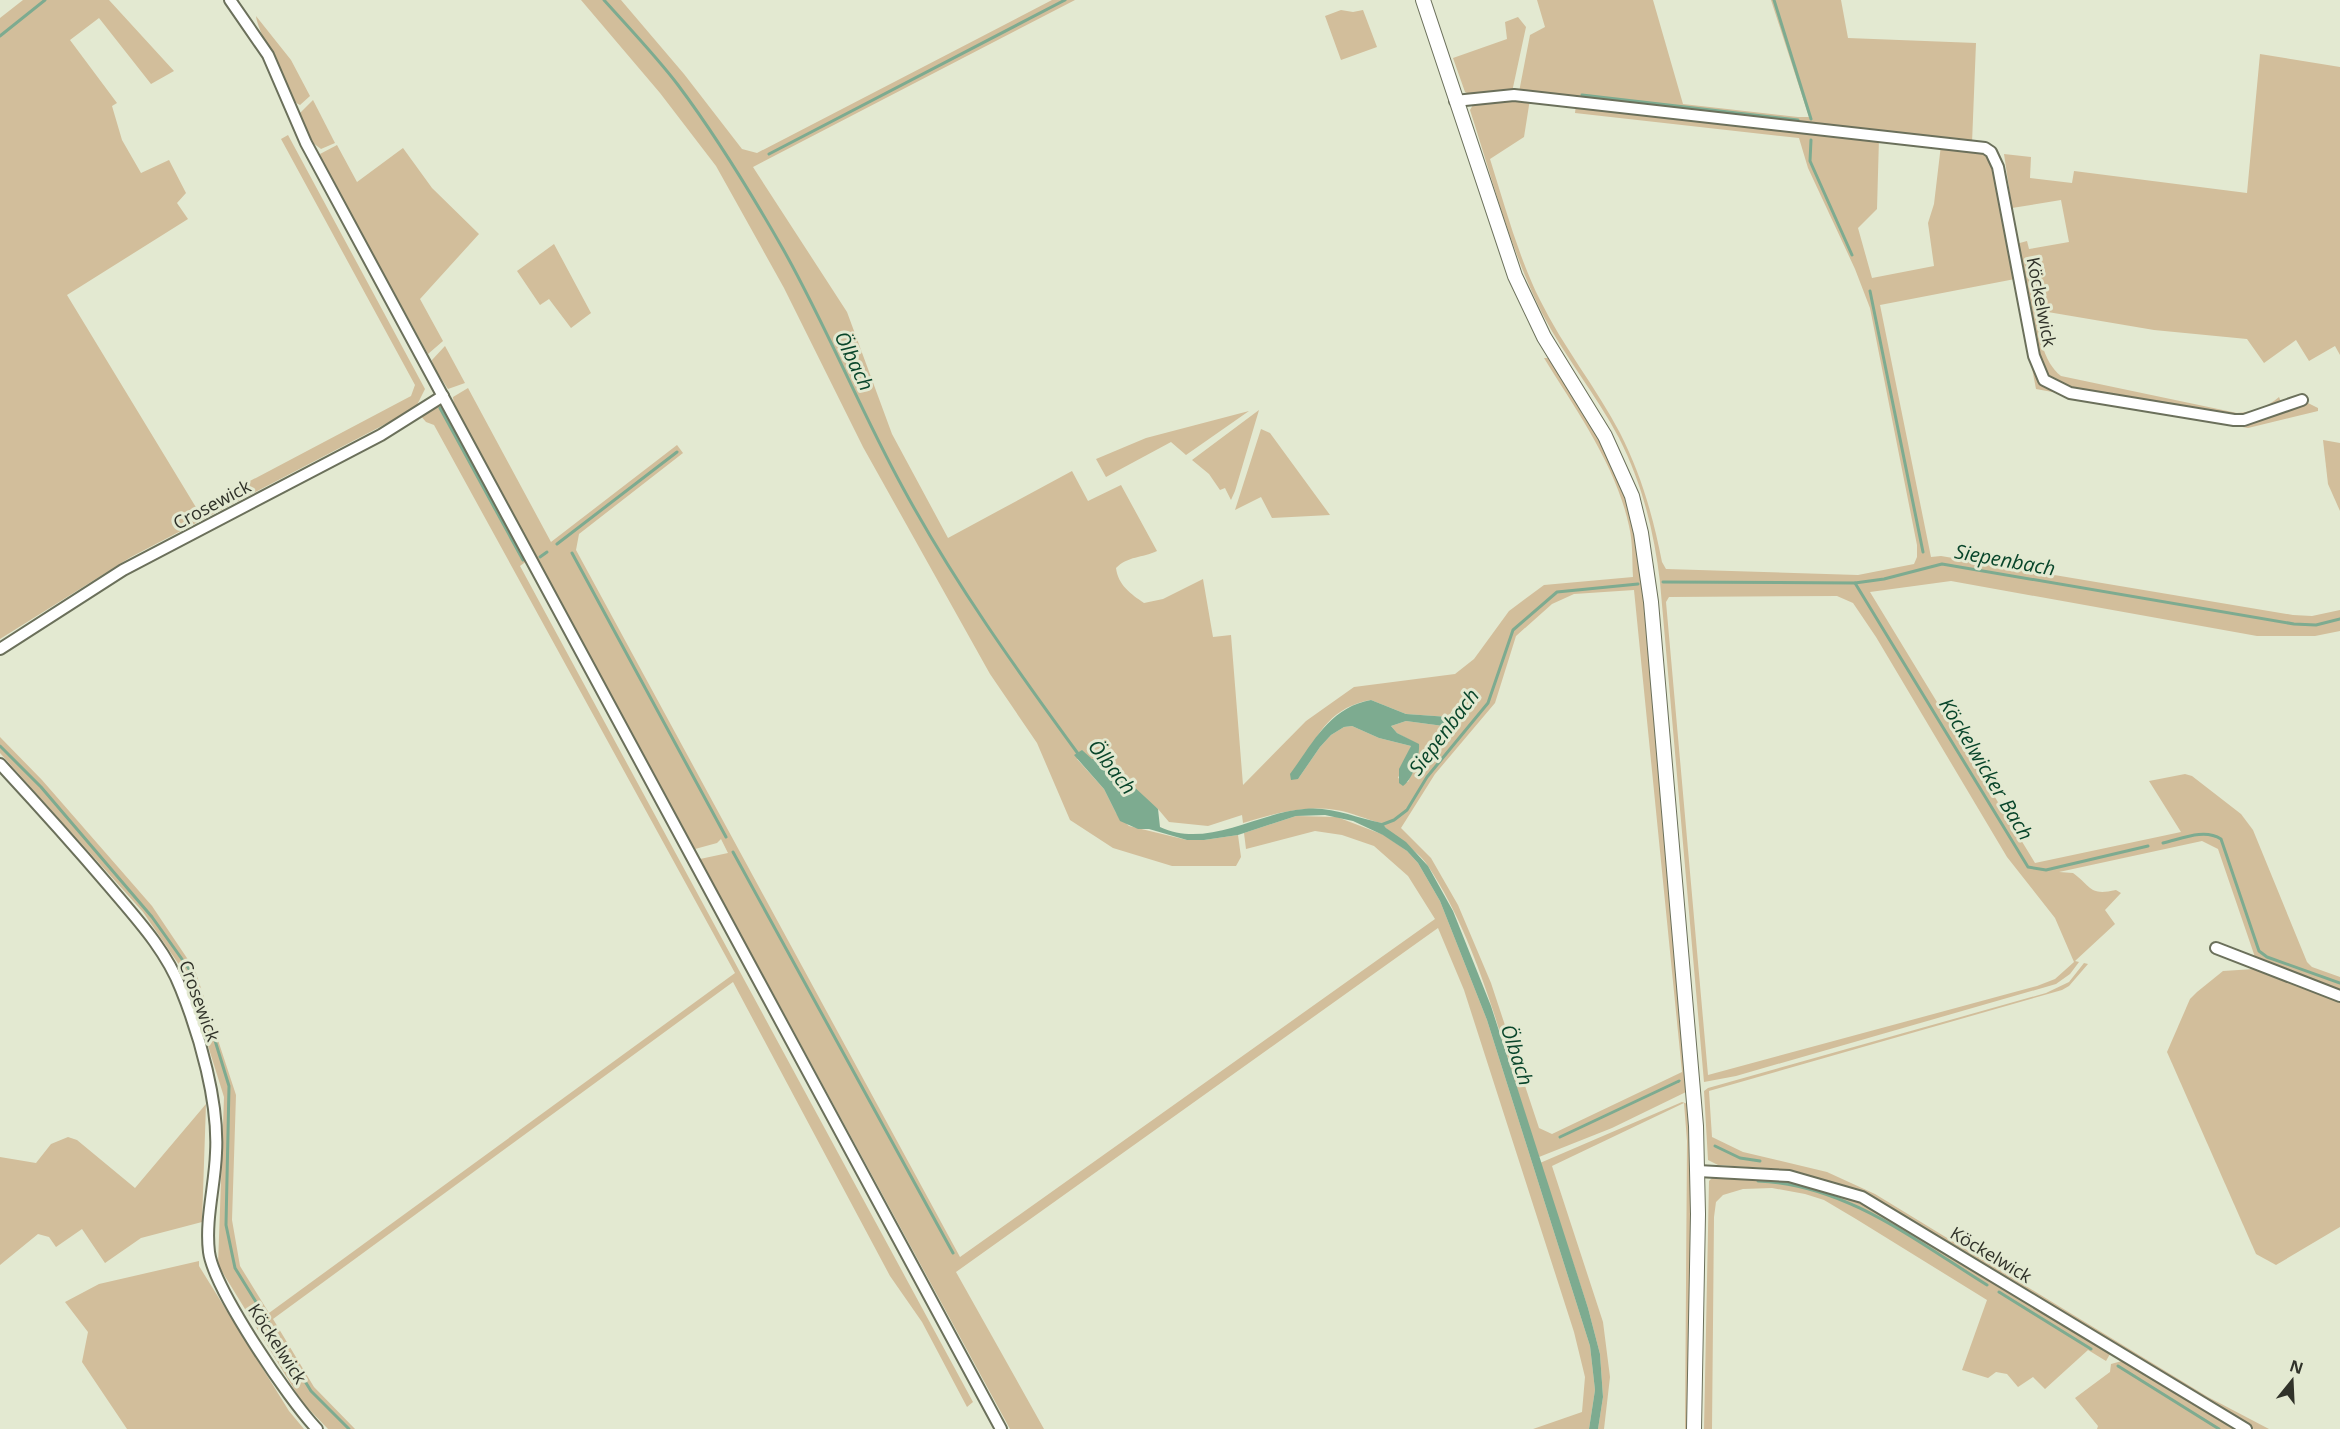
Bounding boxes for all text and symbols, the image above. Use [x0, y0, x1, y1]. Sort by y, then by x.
street label: Köckelwick [2022, 255, 2063, 349]
water label: Ölbach [829, 327, 880, 395]
street label: Crosewick [168, 473, 255, 535]
water label: Siepenbach [1953, 537, 2057, 582]
water label: Siepenbach [1402, 683, 1485, 780]
water label: Köckelwicker Bach [1933, 693, 2040, 845]
water label: Ölbach [1082, 734, 1142, 800]
street label: Crosewick [174, 957, 226, 1045]
water label: Ölbach [1495, 1021, 1540, 1089]
street label: Köckelwick [1946, 1220, 2037, 1288]
street label: Köckelwick [243, 1299, 313, 1389]
north arrow [2262, 1351, 2322, 1411]
text: N [2287, 1354, 2306, 1379]

